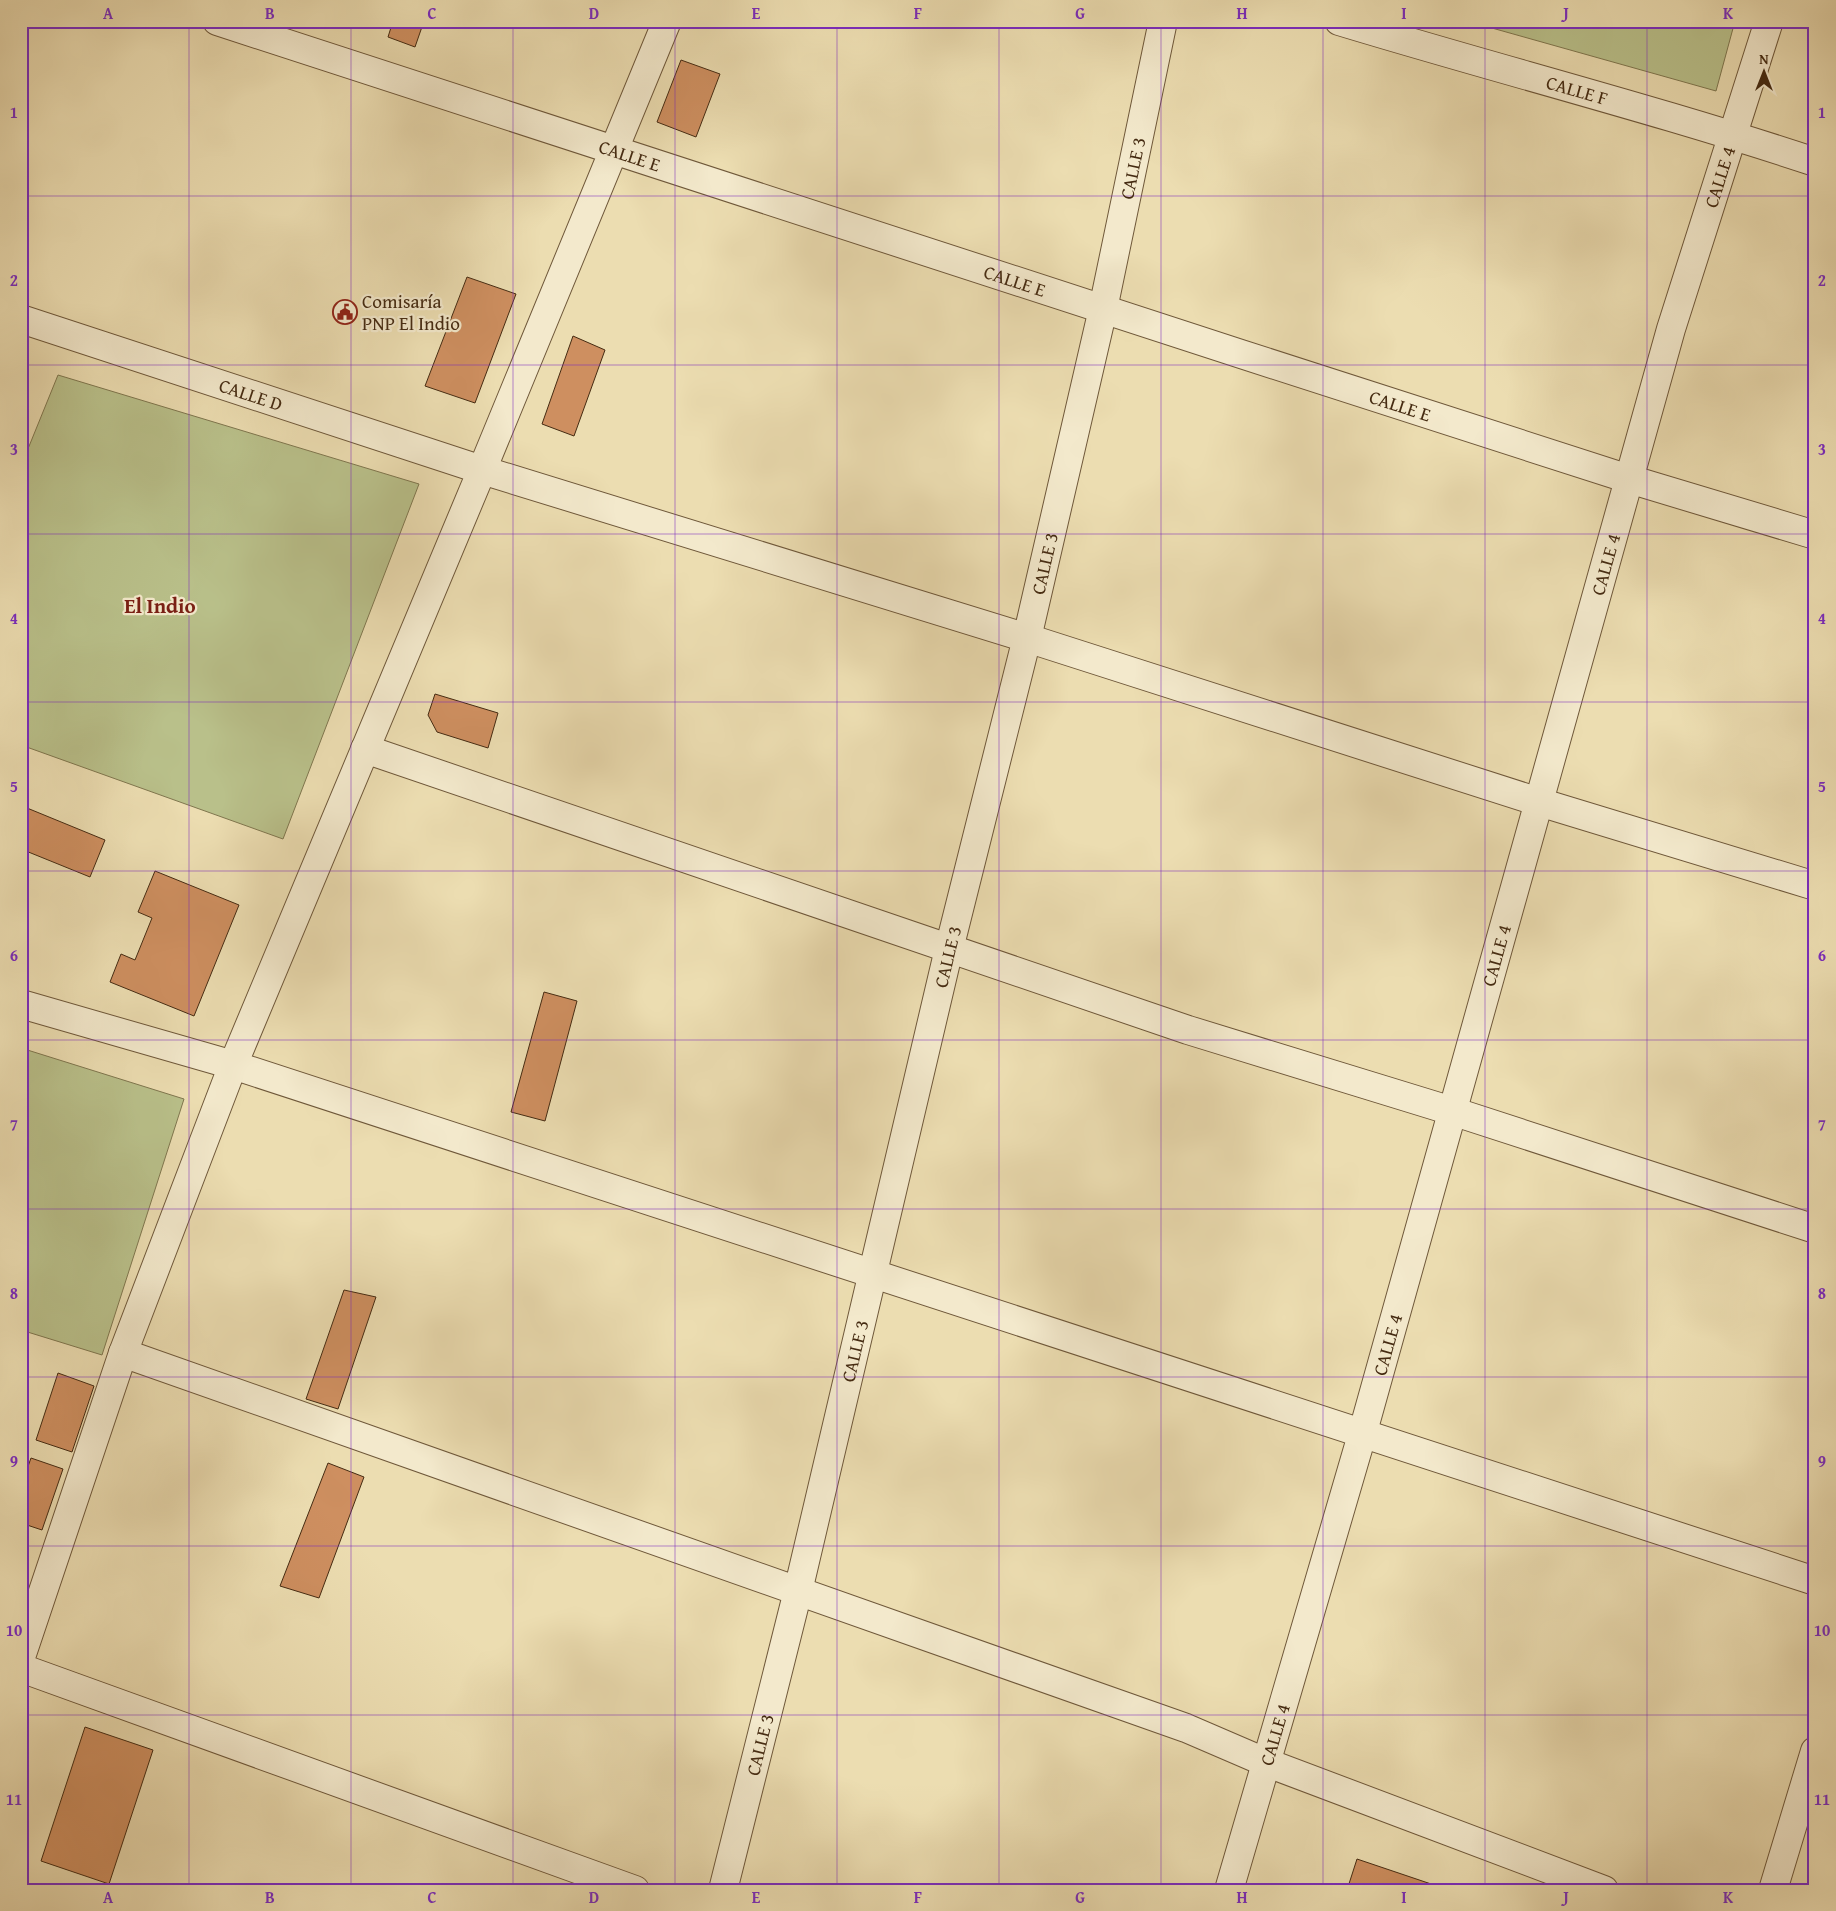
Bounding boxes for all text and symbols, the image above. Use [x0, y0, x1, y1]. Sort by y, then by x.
text: A [103, 1, 114, 25]
text: B [265, 1, 275, 25]
text: C [427, 1, 437, 25]
text: D [589, 1, 599, 25]
text: E [752, 1, 761, 25]
text: F [914, 1, 922, 25]
text: G [1075, 1, 1085, 25]
text: H [1236, 1, 1248, 25]
text: I [1401, 1, 1407, 25]
text: J [1560, 1, 1569, 25]
text: K [1723, 1, 1734, 25]
north arrow [1738, 48, 1788, 98]
text: N [1759, 49, 1769, 69]
street label: CALLE F [1543, 68, 1611, 112]
text: 1 [10, 100, 18, 124]
text: 1 [1818, 100, 1826, 124]
street label: CALLE E [595, 132, 665, 178]
street label: CALLE 3 [1112, 135, 1152, 202]
street label: CALLE 4 [1697, 143, 1742, 211]
street label: CALLE E [980, 257, 1050, 304]
text: 2 [10, 268, 18, 292]
text: 2 [1818, 268, 1826, 292]
place label: Comisaría PNP El Indio [362, 287, 460, 337]
public building icon: Comisaría PNP El Indio [332, 299, 358, 325]
street label: CALLE D [216, 371, 286, 418]
street label: CALLE E [1366, 382, 1435, 428]
text: 3 [10, 437, 18, 461]
text: 3 [1818, 437, 1826, 461]
street label: CALLE 3 [1024, 530, 1065, 597]
street label: CALLE 4 [1583, 530, 1627, 598]
district label: El Indio [124, 590, 196, 621]
text: 4 [10, 606, 18, 630]
text: 4 [1818, 606, 1826, 630]
text: 5 [10, 774, 18, 798]
text: 5 [1818, 774, 1826, 798]
street label: CALLE 4 [1474, 921, 1518, 989]
street label: CALLE 3 [926, 923, 968, 990]
text: 6 [10, 943, 18, 967]
text: 6 [1818, 943, 1826, 967]
text: 7 [10, 1112, 18, 1136]
text: 7 [1818, 1112, 1826, 1136]
text: 8 [10, 1281, 18, 1305]
text: 8 [1818, 1281, 1826, 1305]
street label: CALLE 4 [1365, 1310, 1409, 1379]
street label: CALLE 3 [834, 1317, 875, 1385]
text: 9 [10, 1449, 18, 1473]
text: 9 [1818, 1449, 1826, 1473]
text: 10 [6, 1618, 22, 1642]
text: 10 [1814, 1618, 1830, 1642]
street label: CALLE 4 [1252, 1700, 1297, 1769]
street label: CALLE 3 [738, 1711, 781, 1778]
text: 11 [6, 1787, 22, 1811]
text: 11 [1814, 1787, 1830, 1811]
text: A [103, 1885, 114, 1909]
text: B [265, 1885, 275, 1909]
text: C [427, 1885, 437, 1909]
text: D [589, 1885, 599, 1909]
text: E [752, 1885, 761, 1909]
text: F [914, 1885, 922, 1909]
text: G [1075, 1885, 1085, 1909]
text: H [1236, 1885, 1248, 1909]
text: I [1401, 1885, 1407, 1909]
text: J [1560, 1885, 1569, 1909]
text: K [1723, 1885, 1734, 1909]

